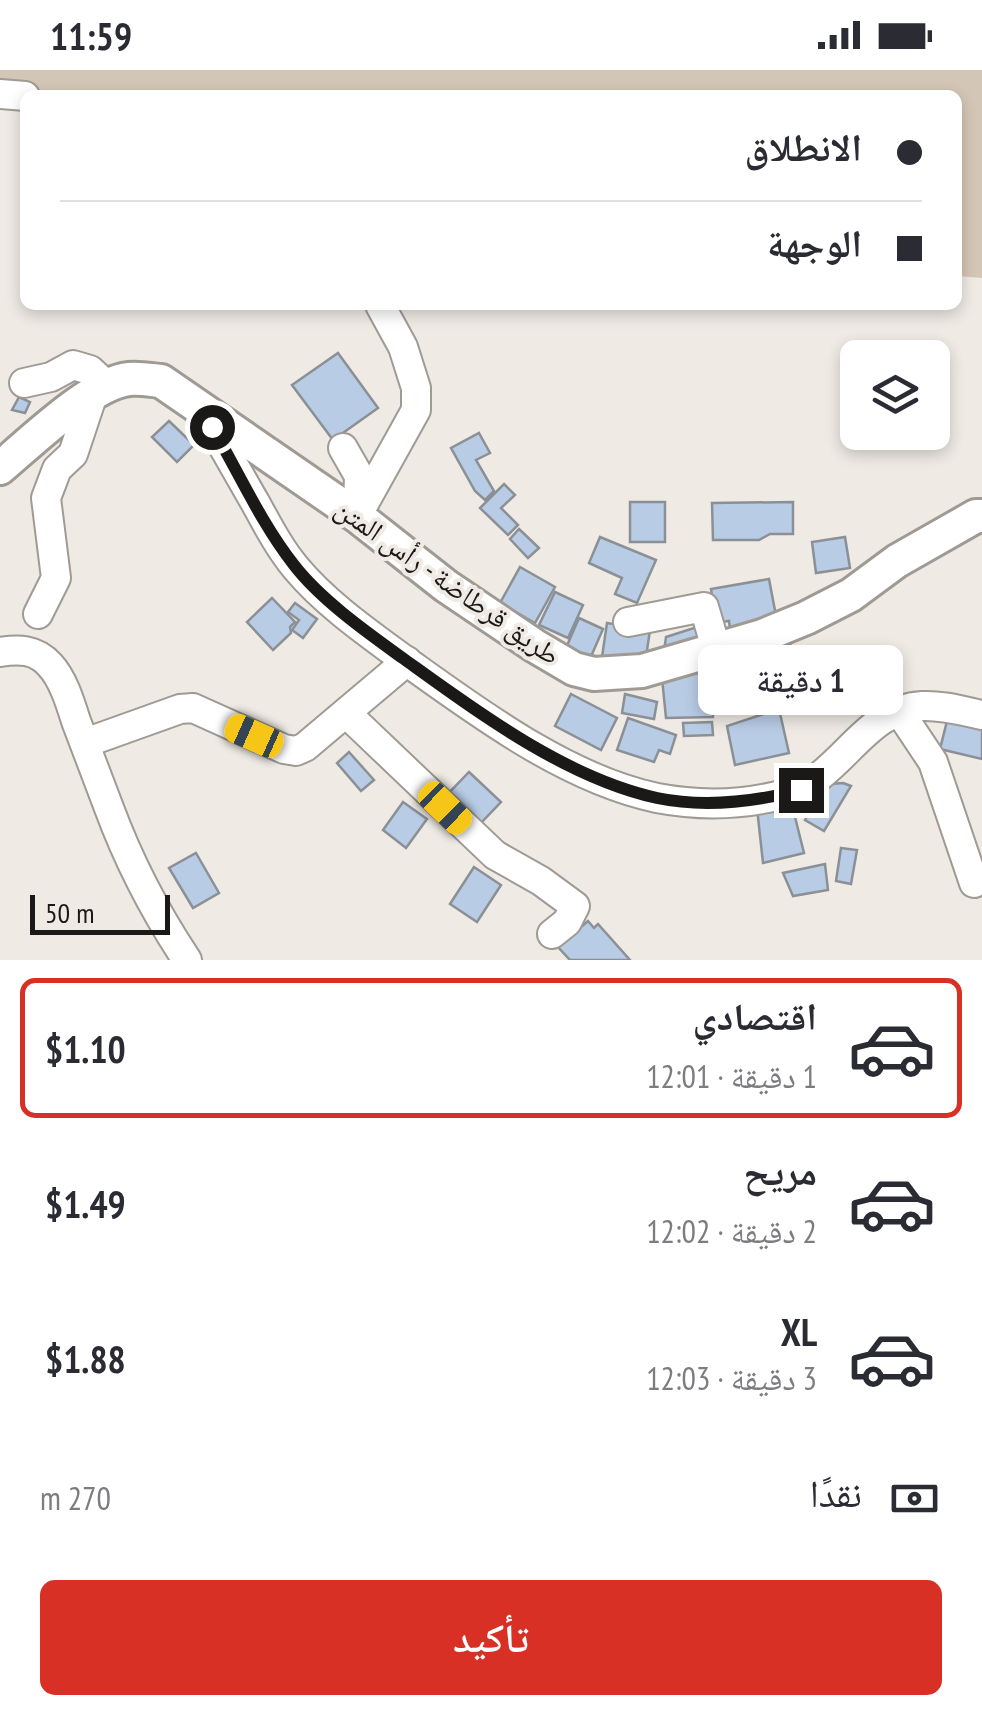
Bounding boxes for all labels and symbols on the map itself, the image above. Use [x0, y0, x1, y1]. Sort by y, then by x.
route start [190, 405, 235, 450]
street label: طريق قرطاضة - رأس المتن [328, 489, 568, 673]
callout: 1 دقيقة [698, 645, 904, 715]
car [220, 710, 288, 762]
route end [779, 768, 824, 813]
car [413, 776, 477, 840]
scale bar [30, 890, 170, 934]

